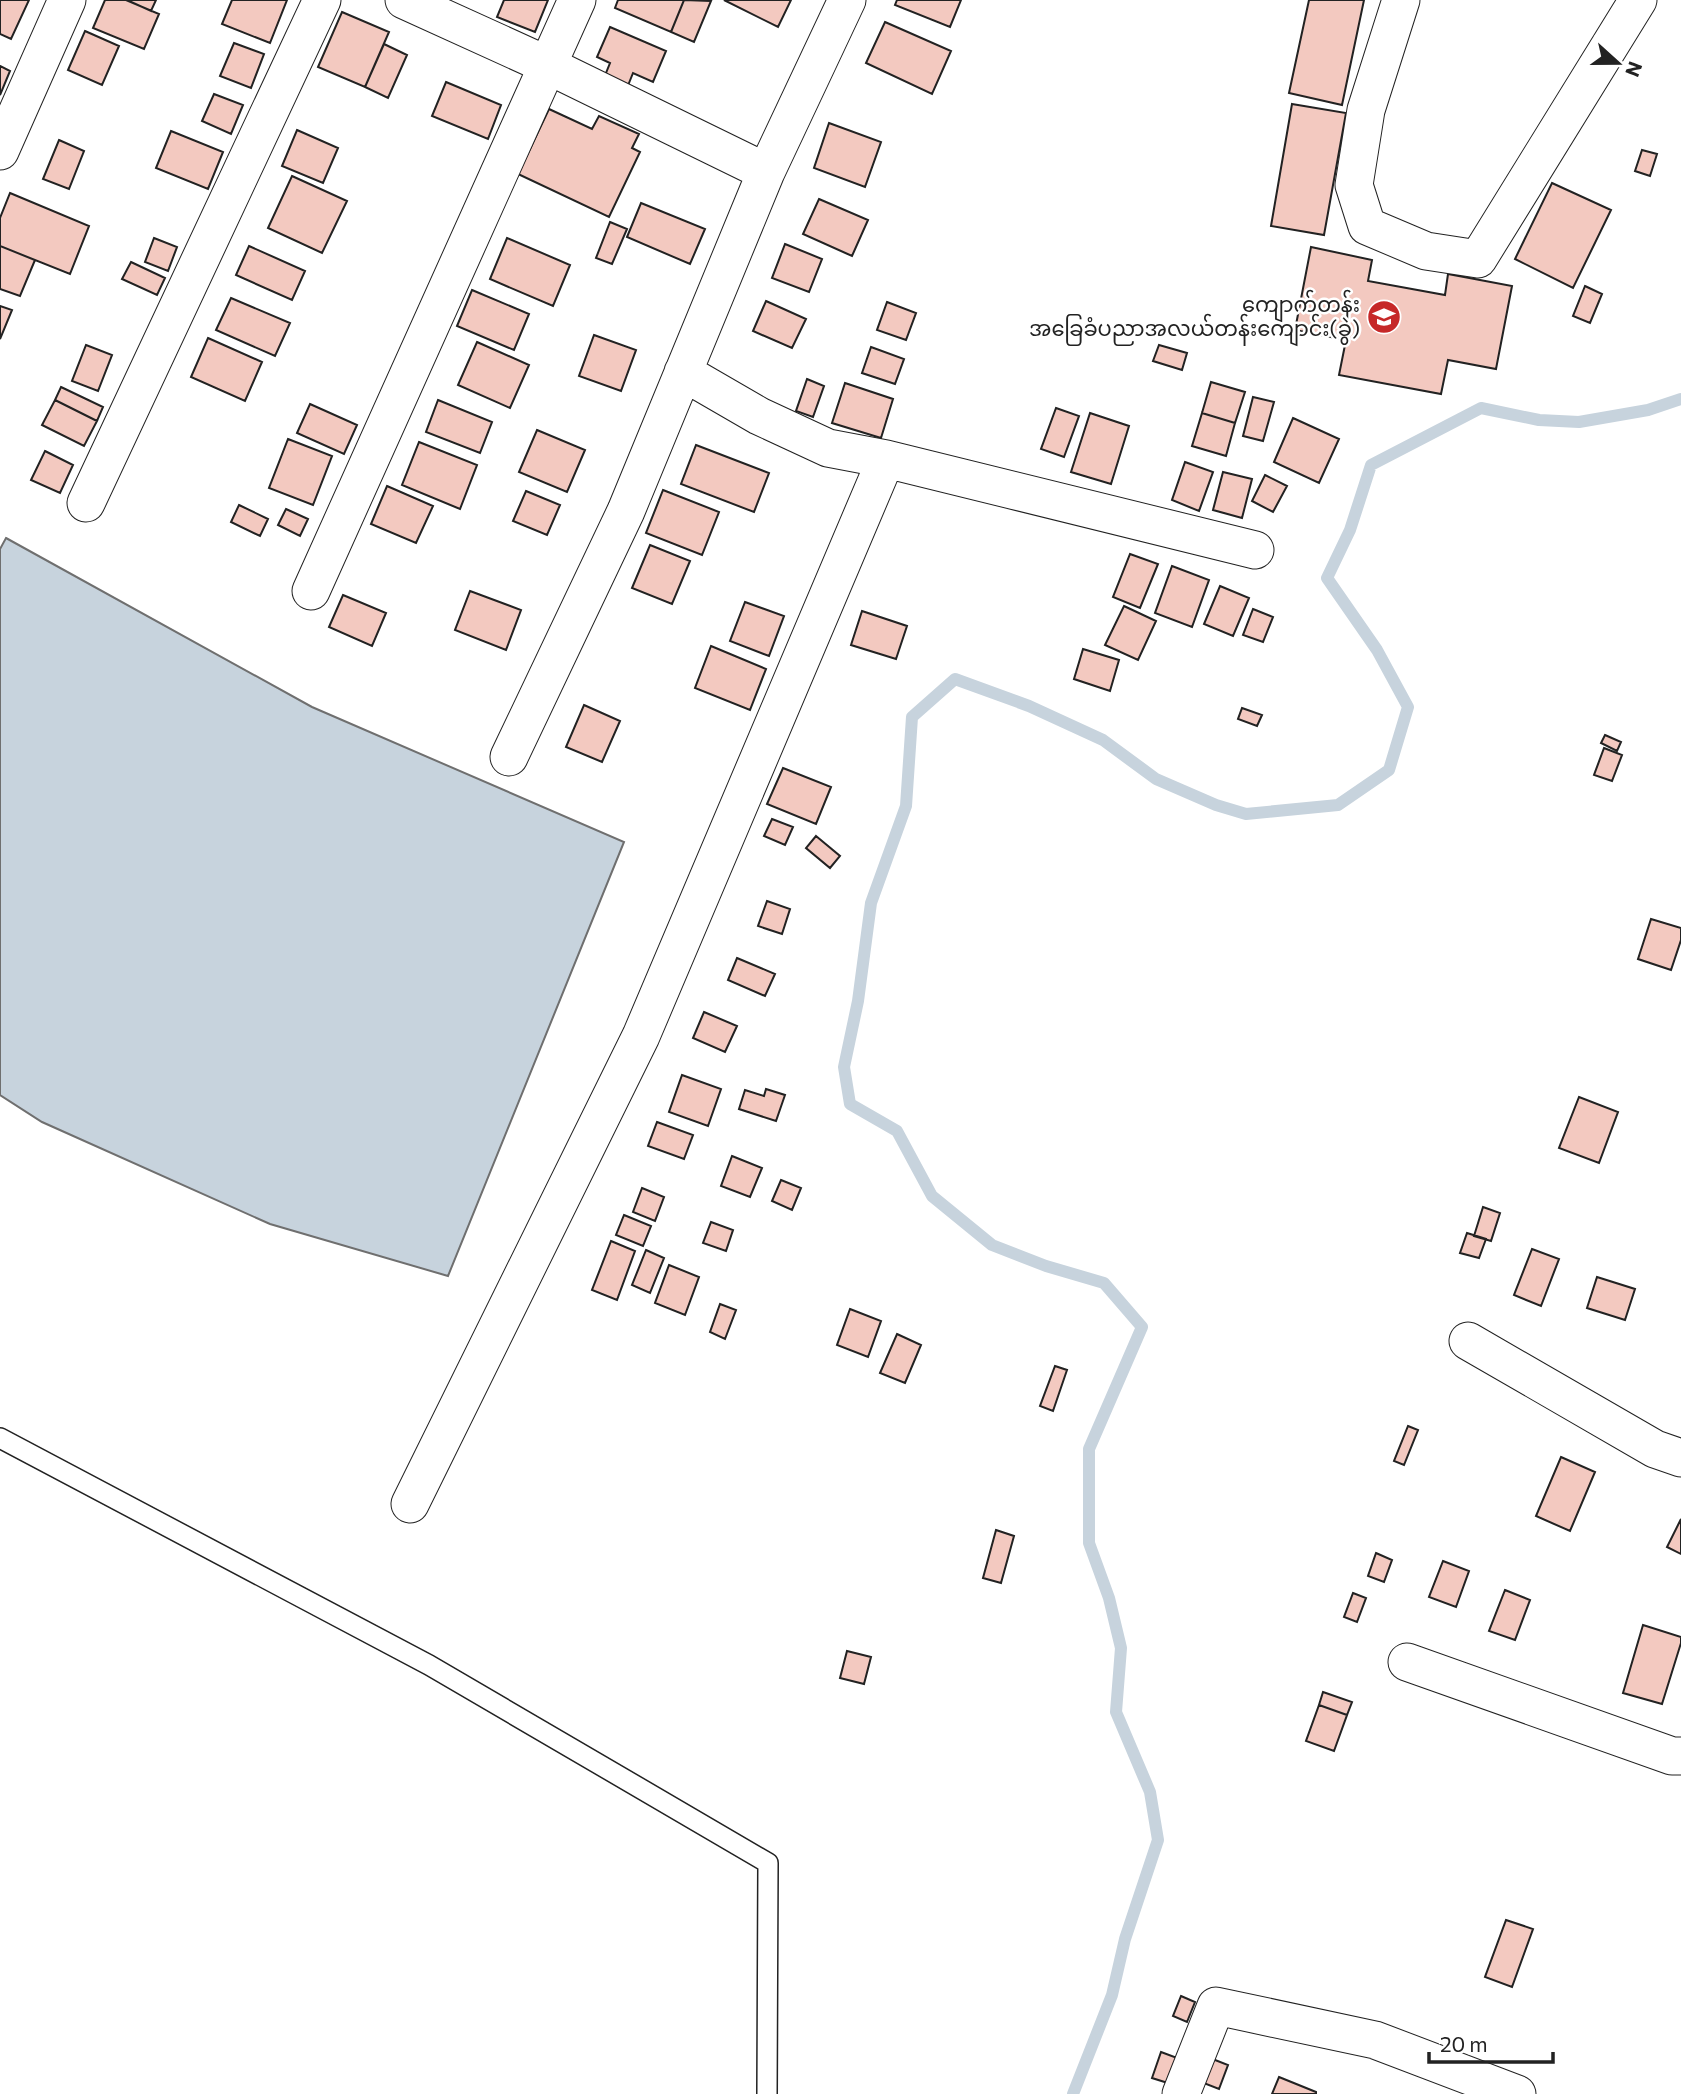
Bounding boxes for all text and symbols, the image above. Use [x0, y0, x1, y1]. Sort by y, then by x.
north arrow [1583, 28, 1653, 98]
text: N [1621, 58, 1648, 80]
place label: ကျောက်တန်း အခြေခံပညာအလယ်တန်းကျောင်း(ခွဲ) [1029, 289, 1360, 347]
school or university icon: ကျောက်တန်း အခြေခံပညာအလယ်တန်းကျောင်း(ခွဲ) [1365, 298, 1403, 336]
scale bar [1429, 2021, 1553, 2064]
text: 20 m [1440, 2031, 1488, 2056]

